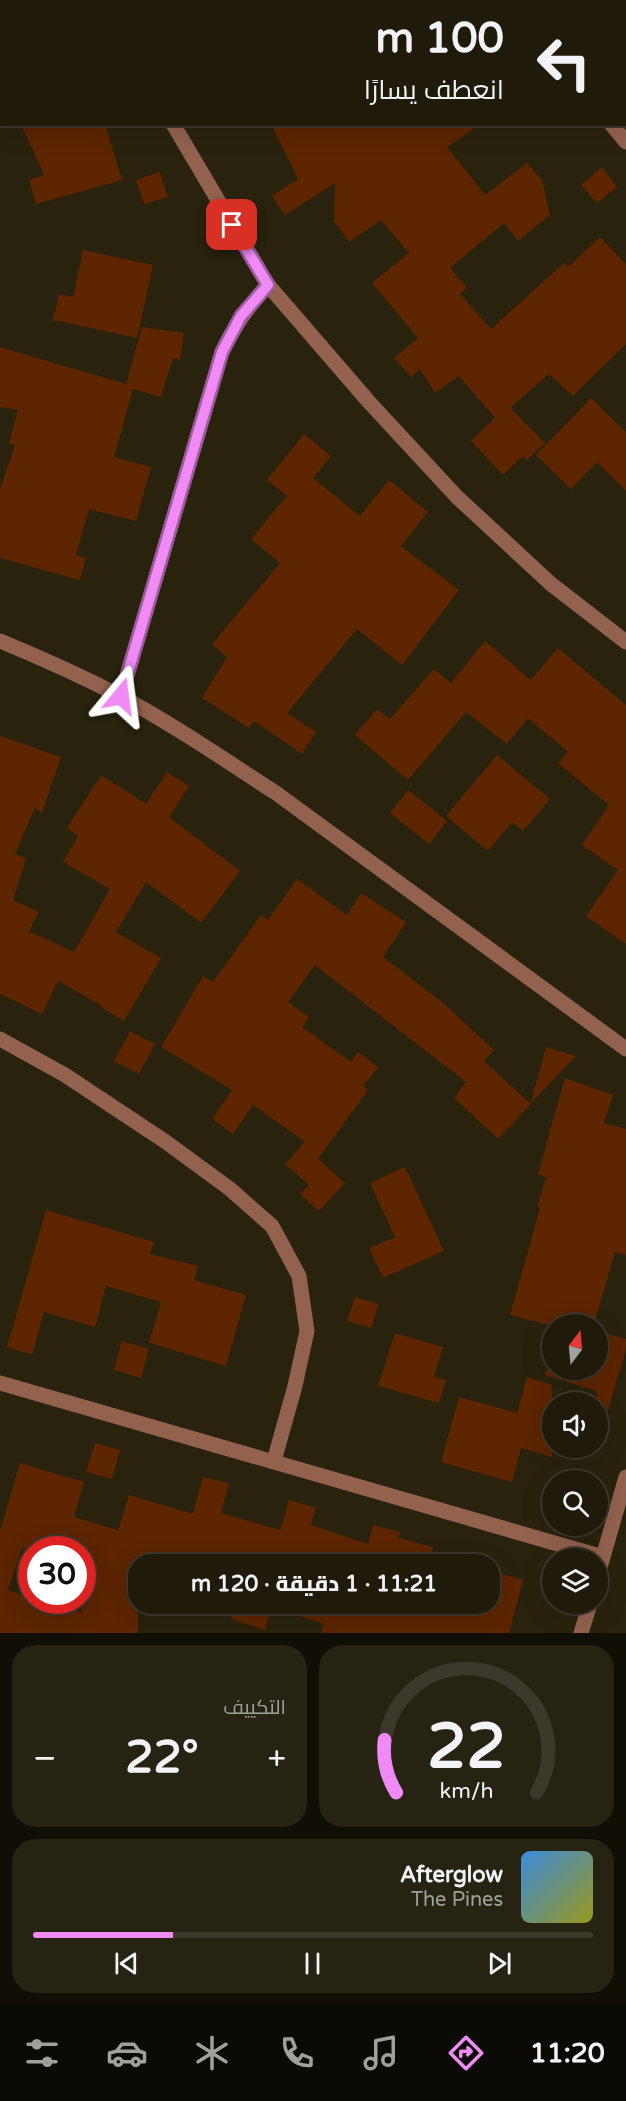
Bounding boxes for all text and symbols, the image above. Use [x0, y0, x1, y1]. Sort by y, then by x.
text: 100 m [375, 13, 504, 64]
icon: left [525, 24, 603, 102]
text: انعطف يسارًا [364, 74, 504, 107]
pin [206, 199, 257, 250]
icon: arrive [215, 208, 248, 241]
position arrow [89, 664, 153, 728]
north arrow [542, 1314, 608, 1380]
map controls [542, 1314, 608, 1614]
button: sound [542, 1392, 608, 1458]
button: search [542, 1470, 608, 1536]
speed limit sign: 30 [18, 1536, 96, 1614]
button: layers [542, 1548, 608, 1614]
text: 11:21 · 1 دقيقة · 120 m [191, 1571, 437, 1597]
text: التكييف [223, 1696, 286, 1720]
text: 22 [427, 1710, 506, 1785]
text: 22° [125, 1731, 199, 1785]
text: − [33, 1739, 57, 1778]
text: + [267, 1739, 286, 1778]
text: km/h [440, 1778, 493, 1804]
text: Afterglow [400, 1862, 503, 1888]
text: The Pines [411, 1888, 503, 1912]
icon: previous [110, 1947, 143, 1980]
icon: pause [296, 1947, 329, 1980]
icon: next [483, 1947, 516, 1980]
icon: filters [21, 2032, 63, 2074]
icon: car [106, 2032, 148, 2074]
icon: climate [191, 2032, 233, 2074]
icon: phone [276, 2032, 318, 2074]
icon: music [360, 2032, 402, 2074]
icon: directions [445, 2032, 487, 2074]
text: 11:20 [530, 2037, 605, 2070]

